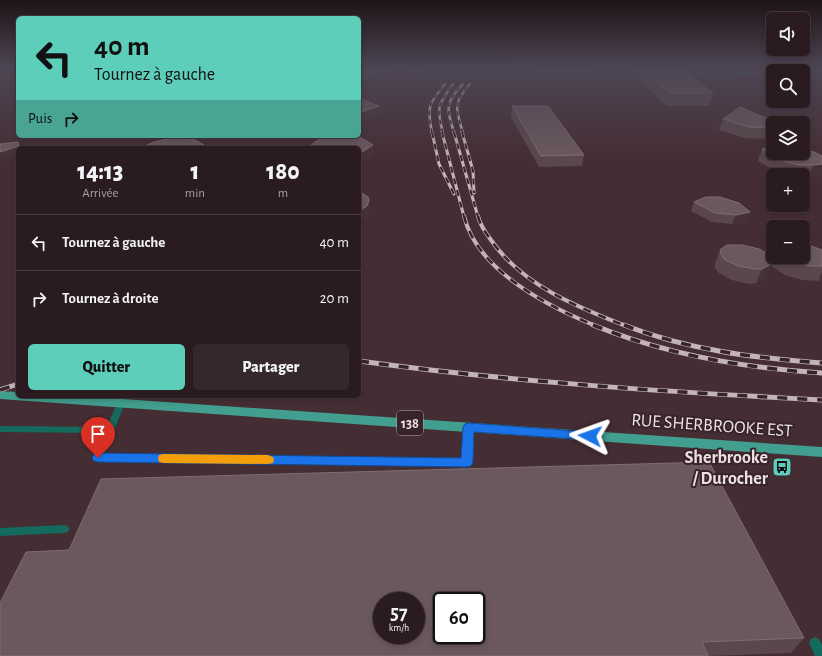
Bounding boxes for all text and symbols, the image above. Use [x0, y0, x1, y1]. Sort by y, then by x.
map controls [766, 12, 810, 264]
button: sound [766, 12, 810, 56]
icon: left [28, 32, 80, 84]
text: 40 m [94, 33, 150, 61]
button: search [766, 64, 810, 108]
text: Tournez à gauche [94, 66, 215, 84]
icon: right [60, 108, 82, 130]
text: Puis [28, 111, 52, 126]
button: layers [766, 116, 810, 160]
text: 14:13 [77, 160, 123, 184]
text: 1 [190, 160, 199, 184]
text: 180 [266, 160, 300, 184]
button: + [766, 168, 810, 212]
text: Arrivée [82, 187, 118, 200]
text: min [185, 187, 205, 200]
text: m [278, 187, 288, 200]
button: − [766, 220, 810, 264]
icon: left [28, 232, 50, 254]
text: Tournez à gauche [62, 235, 165, 250]
text: 40 m [319, 235, 349, 250]
icon: right [28, 288, 50, 310]
text: Tournez à droite [62, 291, 159, 306]
text: 20 m [320, 291, 349, 306]
button: Quitter [28, 344, 185, 390]
button: Partager [193, 344, 349, 390]
road number: 138 [397, 411, 423, 435]
street label: RUE SHERBROOKE EST [631, 411, 793, 441]
position arrow [569, 415, 611, 457]
pin [81, 417, 115, 458]
icon: arrive [87, 423, 109, 445]
place label: Sherbrooke / Durocher [684, 449, 769, 488]
bus stop icon: Sherbrooke / Durocher [771, 456, 793, 478]
speed limit sign: 60 [433, 592, 485, 644]
text: 57 [390, 603, 408, 623]
text: km/h [389, 623, 409, 633]

